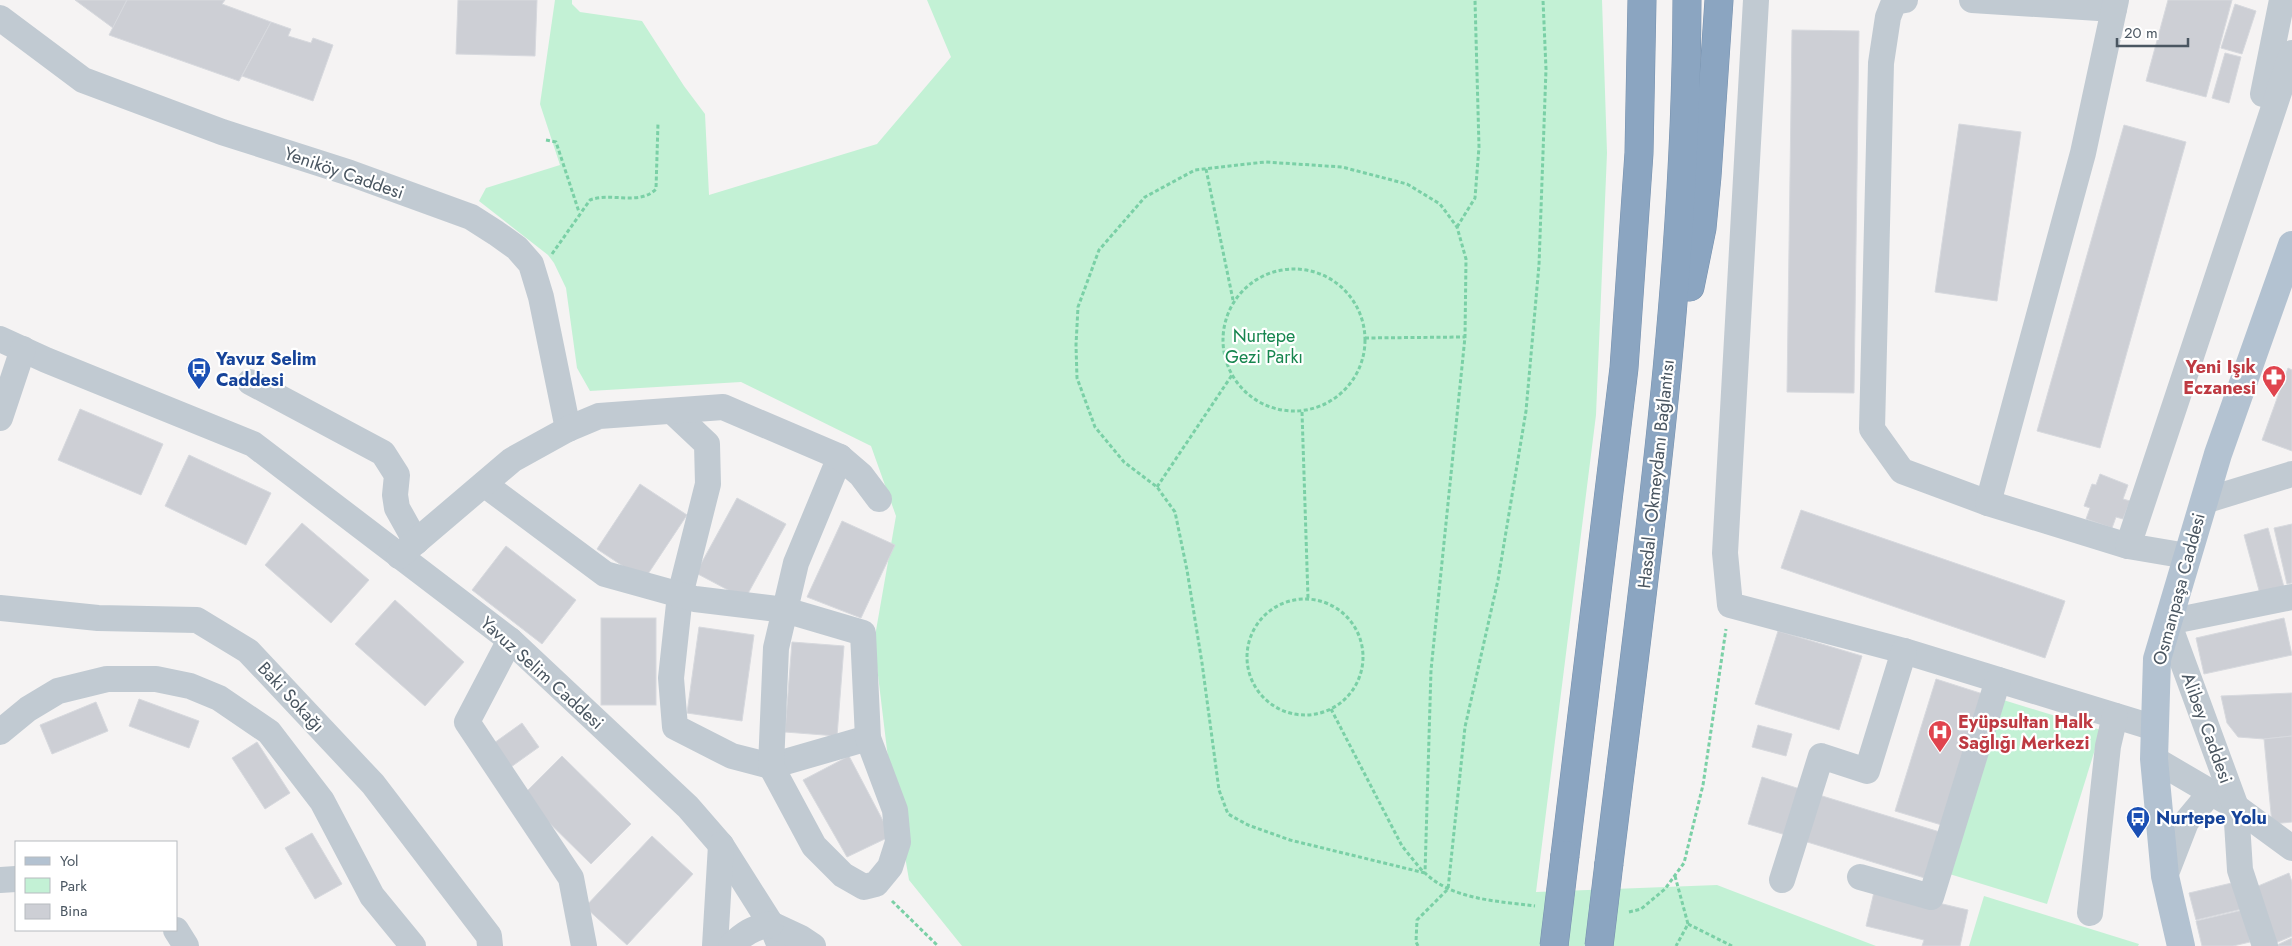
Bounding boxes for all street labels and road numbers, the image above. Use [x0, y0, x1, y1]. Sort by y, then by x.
street label: Yeniköy Caddesi [281, 140, 407, 206]
street label: Hasdal - Okmeydanı Bağlantısı [1631, 358, 1681, 590]
street label: Osmanpaşa Caddesi [2146, 510, 2212, 668]
street label: Yavuz Selim Caddesi [475, 610, 609, 736]
street label: Baki Sokağı [252, 656, 330, 738]
street label: Alibey Caddesi [2175, 669, 2239, 787]

